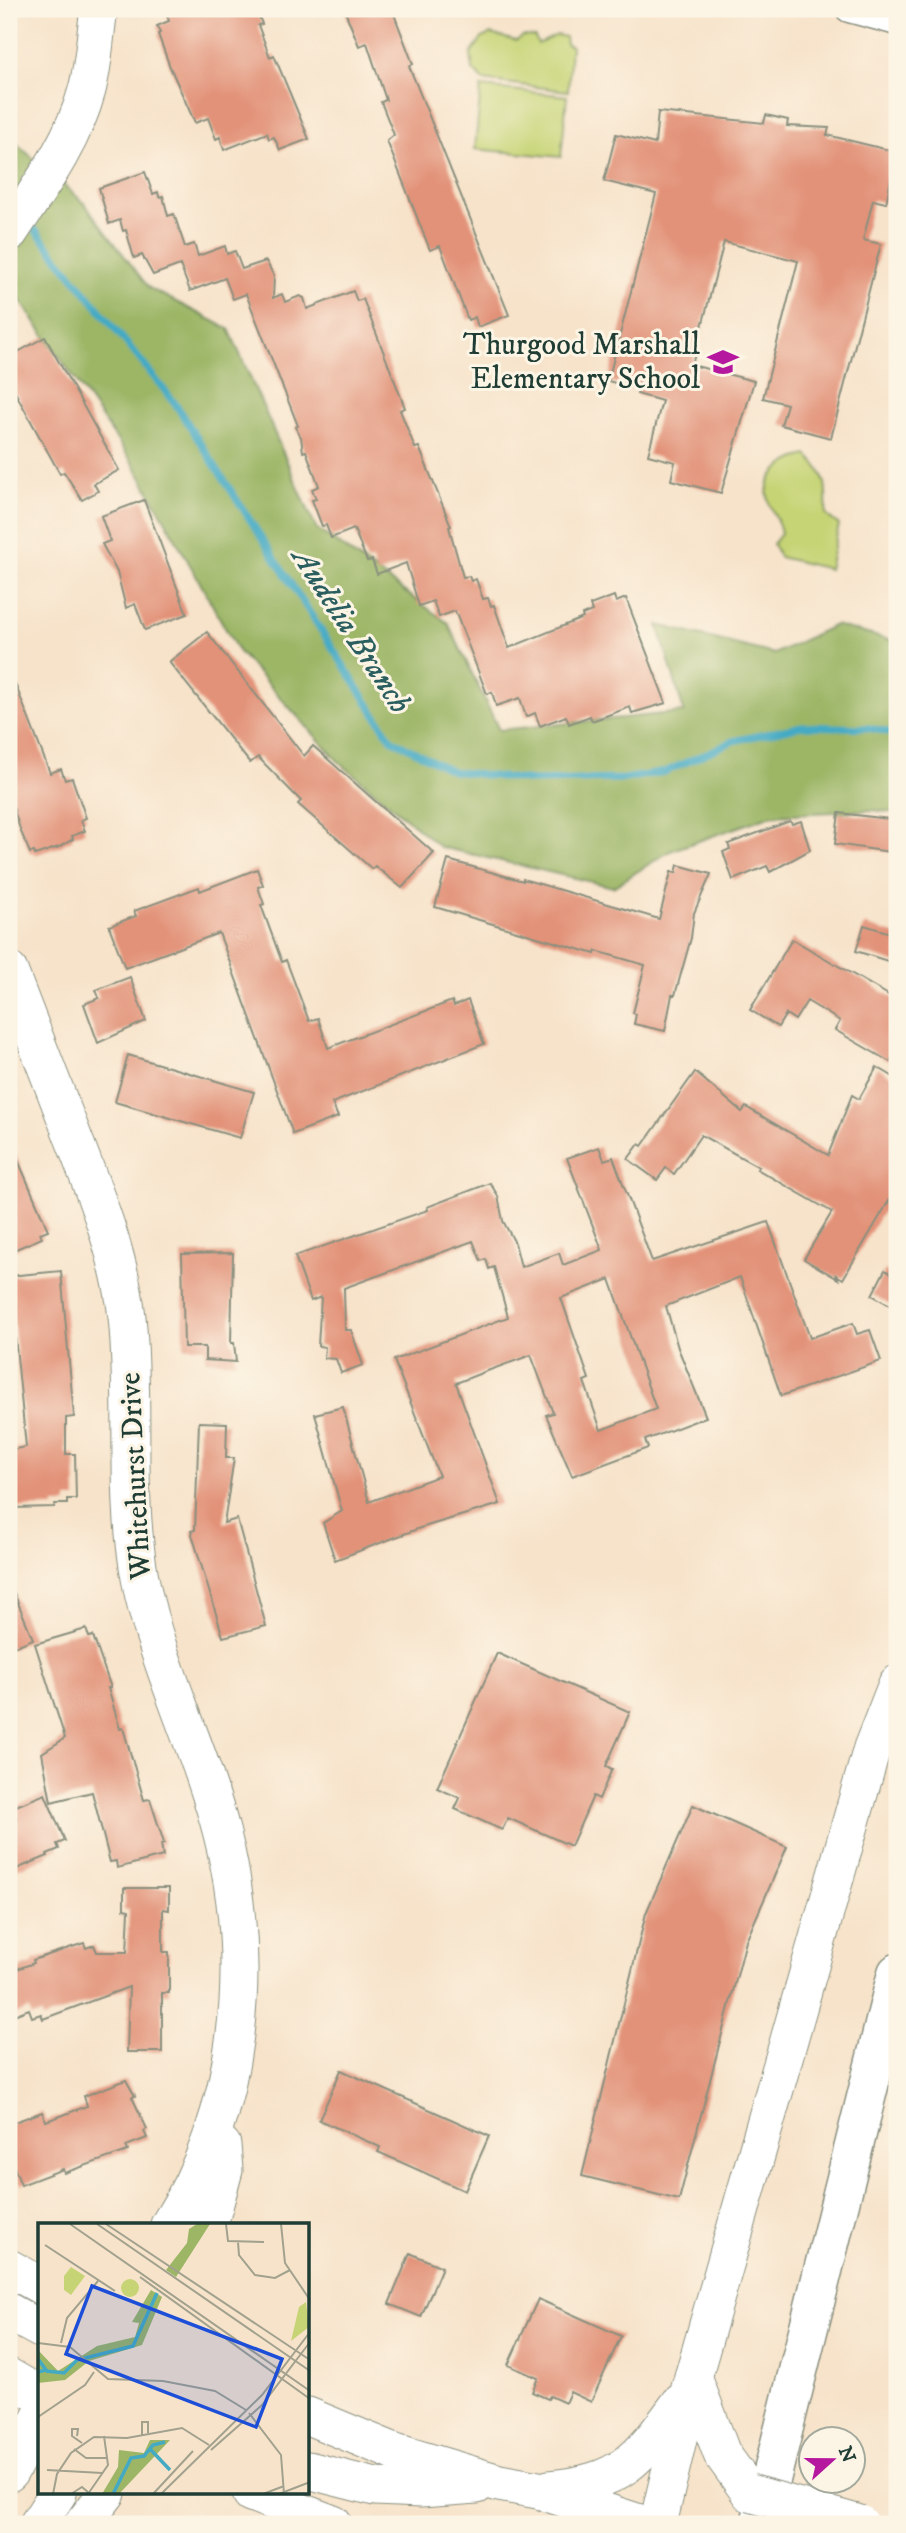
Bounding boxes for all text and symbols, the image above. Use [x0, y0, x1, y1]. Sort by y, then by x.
place label: Thurgood Marshall Elementary School [463, 327, 700, 398]
school or university icon: Thurgood Marshall Elementary School [706, 345, 740, 379]
water label: Audelia Branch [281, 538, 419, 721]
street label: Whitehurst Drive [112, 1371, 160, 1582]
inset map [38, 2223, 310, 2494]
north arrow [797, 2424, 867, 2494]
text: N [833, 2443, 860, 2466]

